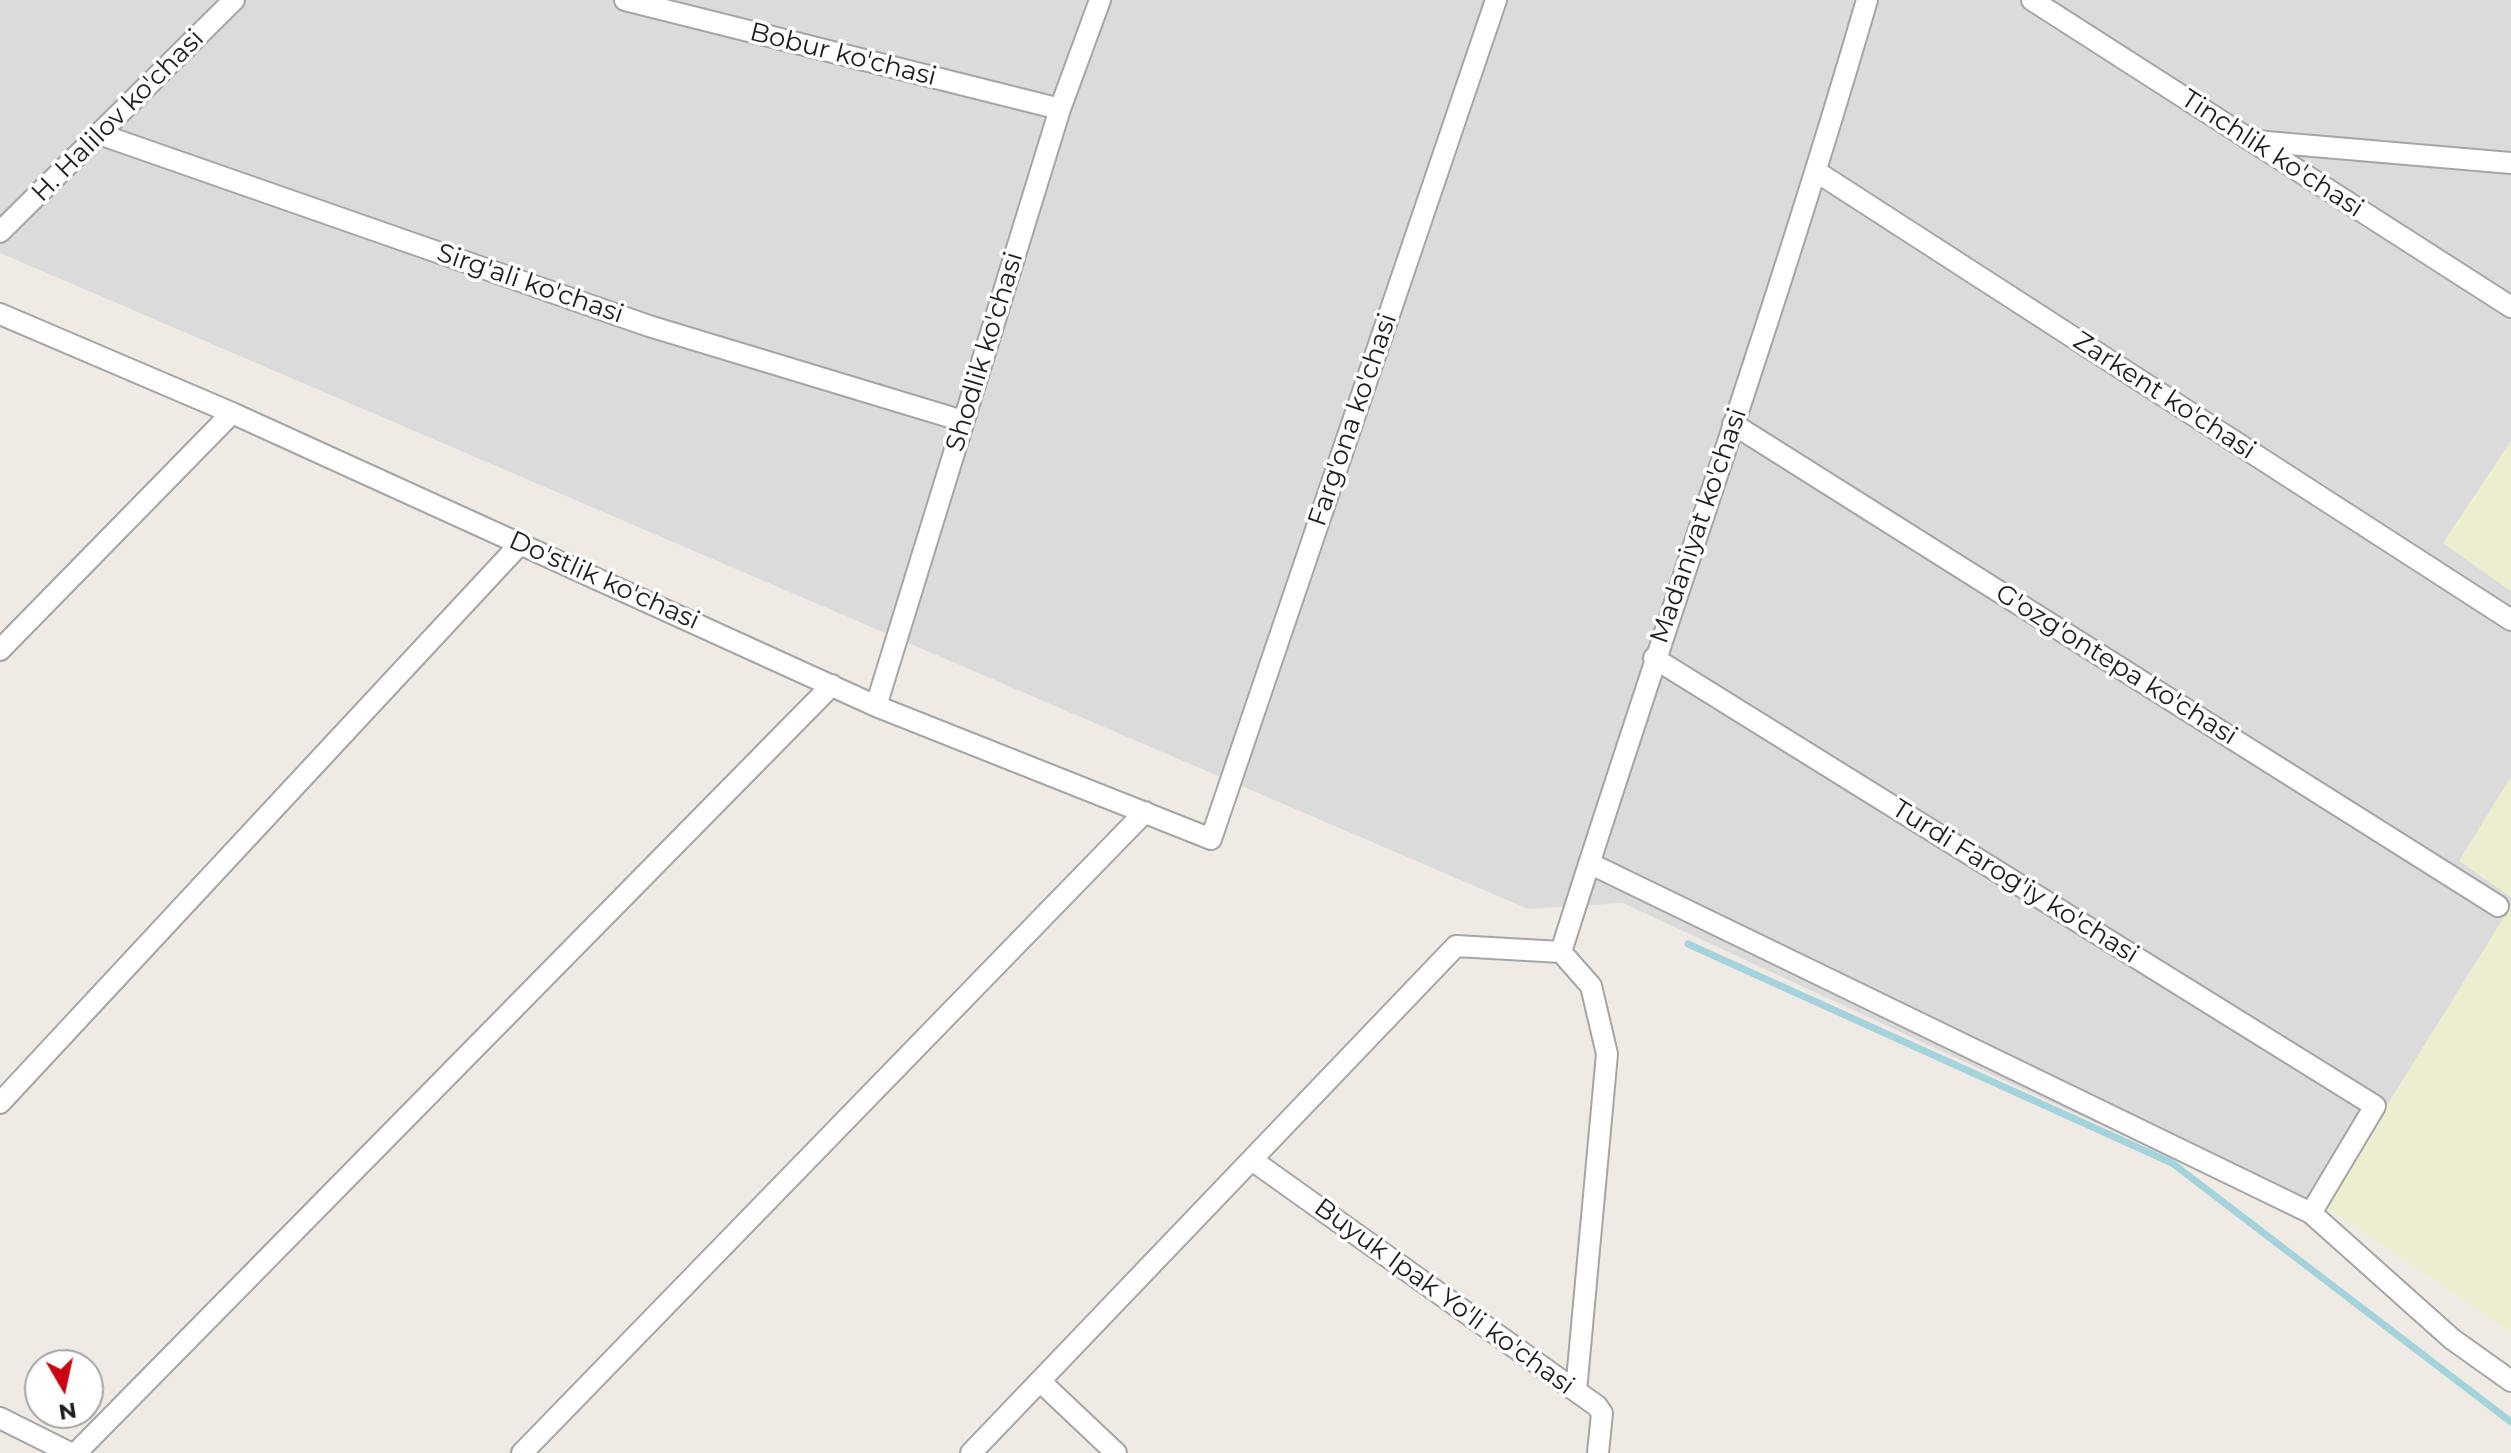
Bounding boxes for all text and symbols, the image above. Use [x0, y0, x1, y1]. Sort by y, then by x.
street label: Bobur ko'chasi [747, 17, 939, 93]
street label: H. Halilov ko'chasi [25, 23, 211, 209]
street label: Tinchlik ko'chasi [2175, 84, 2369, 224]
street label: Sirg'ali ko'chasi [433, 237, 627, 331]
street label: Shodlik ko'chasi [940, 249, 1030, 455]
street label: Farg'ona ko'chasi [1302, 310, 1404, 530]
street label: Zarkent ko'chasi [2067, 325, 2261, 467]
street label: Madaniyat ko'chasi [1644, 404, 1754, 648]
street label: Do'stlik ko'chasi [504, 525, 704, 637]
street label: G'ozg'ontepa ko'chasi [1989, 578, 2243, 752]
street label: Turdi Farog'iy ko'chasi [1886, 793, 2144, 971]
street label: Buyuk Ipak Yo'li ko'chasi [1308, 1192, 1580, 1402]
north arrow [24, 1349, 104, 1429]
text: N [57, 1396, 78, 1426]

